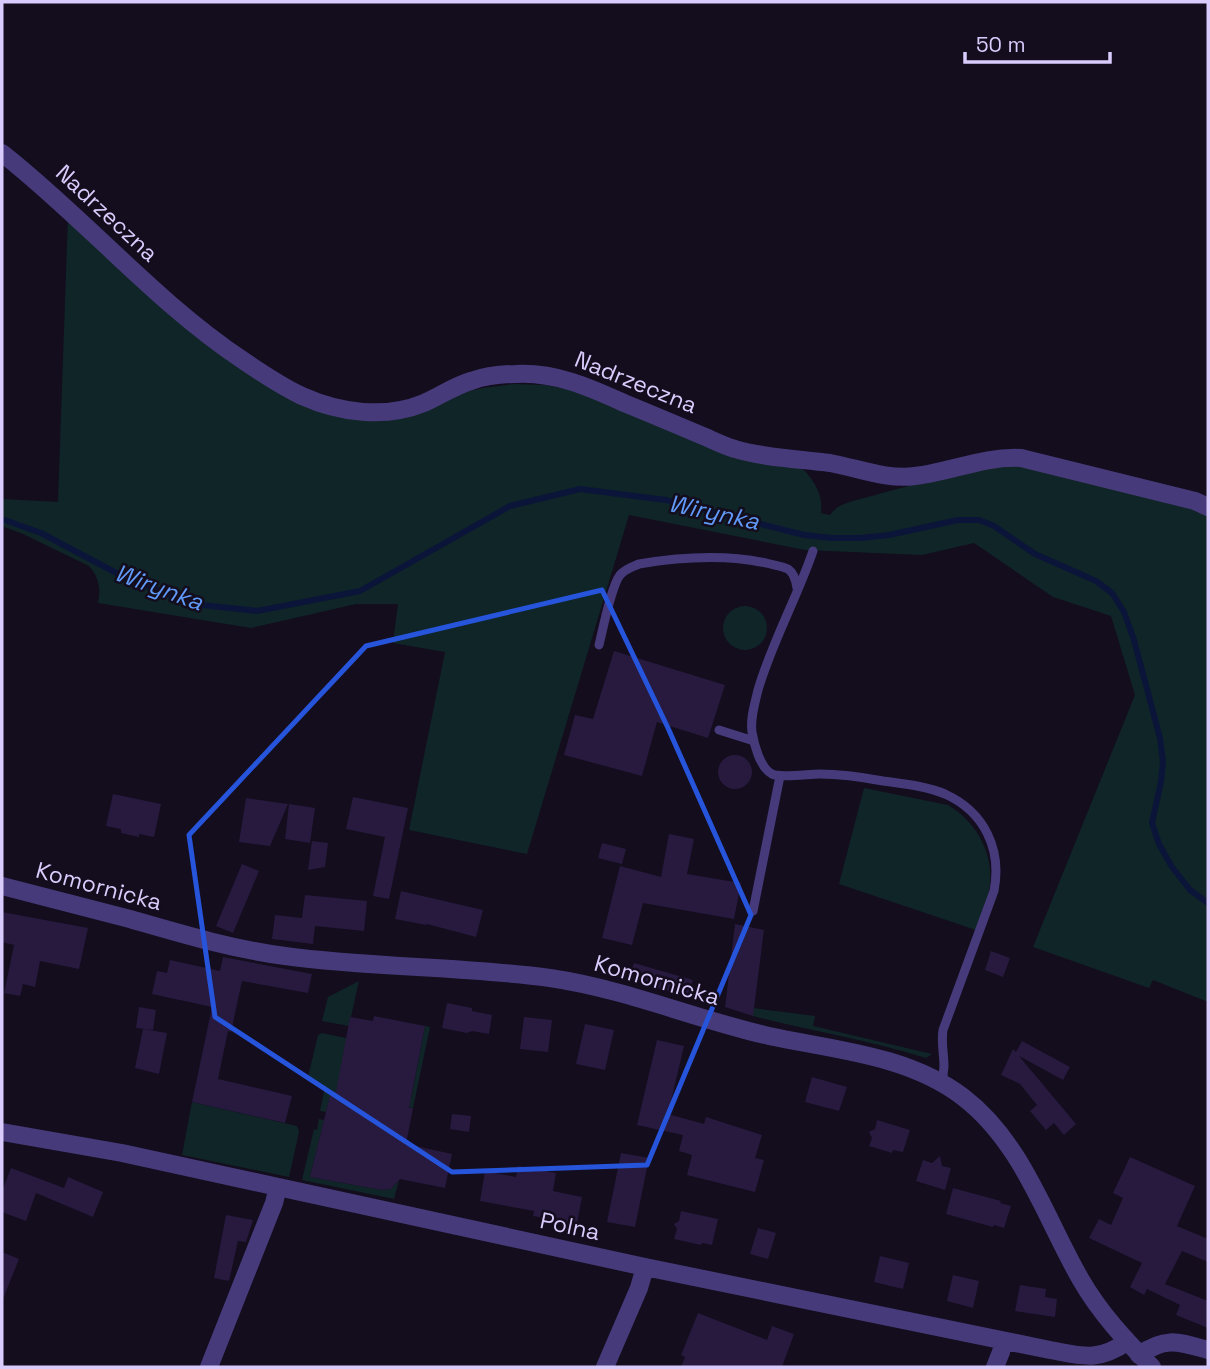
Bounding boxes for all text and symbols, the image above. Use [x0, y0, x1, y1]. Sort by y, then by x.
scale bar [965, 21, 1110, 65]
text: 50 m [976, 31, 1026, 58]
street label: Nadrzeczna [49, 158, 165, 268]
street label: Nadrzeczna [570, 344, 702, 420]
water label: Wirynka [666, 487, 762, 537]
water label: Wirynka [111, 557, 208, 617]
street label: Komornicka [33, 855, 165, 917]
street label: Komornicka [591, 948, 723, 1012]
street label: Polna [537, 1205, 603, 1247]

